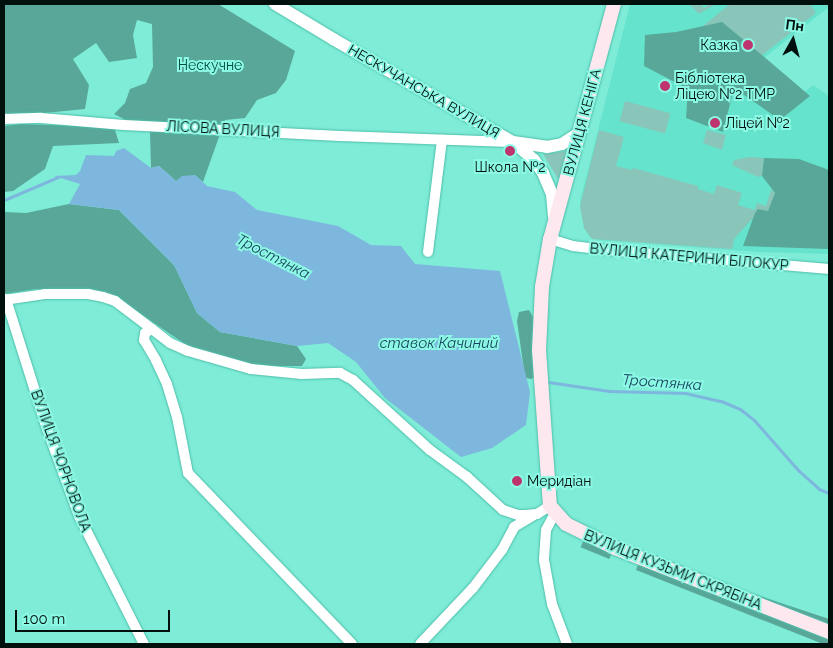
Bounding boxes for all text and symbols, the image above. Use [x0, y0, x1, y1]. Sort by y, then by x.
north arrow [768, 15, 818, 65]
text: Пн [785, 16, 805, 34]
place label: Казка [700, 37, 738, 53]
marker: Казка [742, 39, 754, 51]
street label: НЕСКУЧАНСЬКА ВУЛИЦЯ [345, 41, 503, 141]
park label: Нескучне [178, 57, 242, 73]
street label: ВУЛИЦЯ КЕНІГА [560, 67, 604, 177]
place label: Бібліотека Ліцею №2 ТМР [675, 70, 775, 102]
marker: Бібліотека Ліцею №2 ТМР [659, 80, 671, 92]
place label: Ліцей №2 [725, 115, 790, 131]
marker: Ліцей №2 [709, 117, 721, 129]
street label: ЛІСОВА ВУЛИЦЯ [166, 118, 280, 140]
marker: Школа №2 [504, 145, 516, 157]
place label: Школа №2 [475, 159, 545, 175]
water label: Тростянка [233, 231, 313, 283]
street label: ВУЛИЦЯ КАТЕРИНИ БІЛОКУР [589, 240, 789, 274]
water label: ставок Качиний [380, 335, 498, 353]
water label: Тростянка [622, 371, 702, 395]
street label: ВУЛИЦЯ ЧОРНОВОЛА [27, 388, 95, 534]
place label: Меридіан [527, 473, 591, 489]
marker: Меридіан [511, 475, 523, 487]
street label: ВУЛИЦЯ КУЗЬМИ СКРЯБІНА [582, 527, 764, 613]
scale bar [18, 600, 172, 632]
text: 100 m [23, 610, 65, 628]

